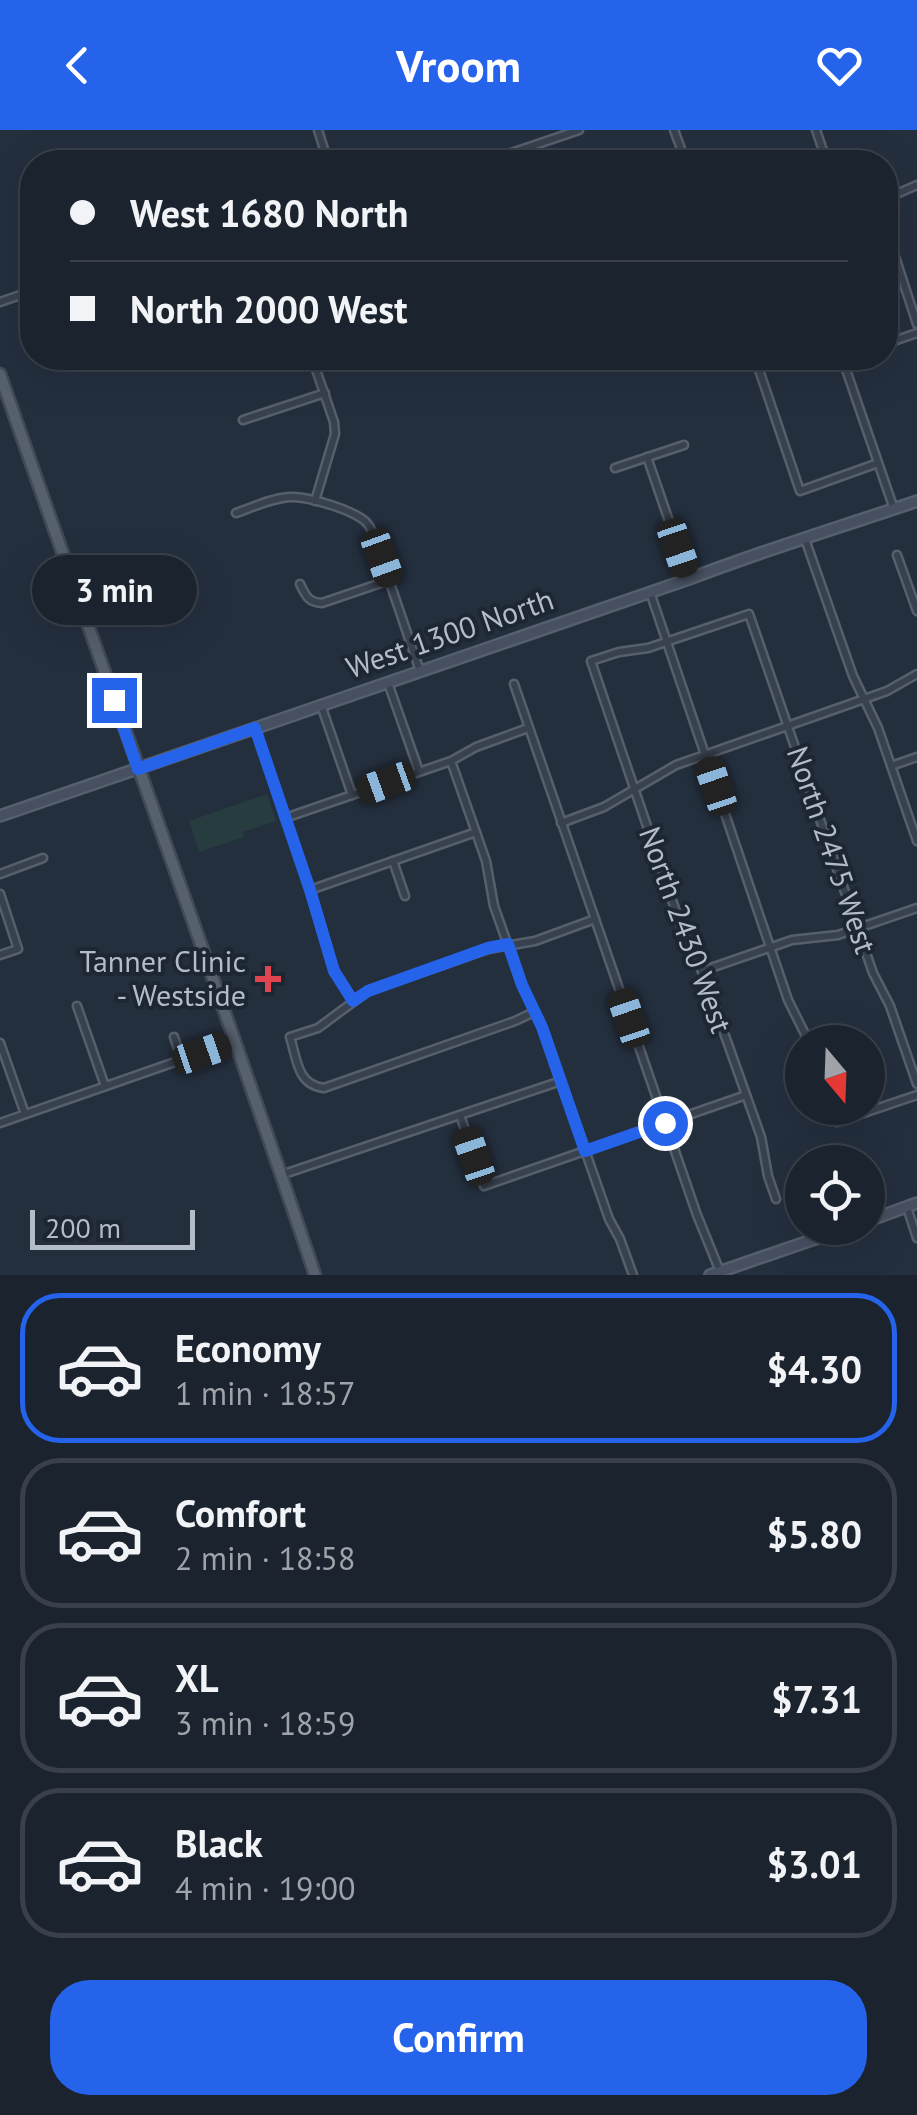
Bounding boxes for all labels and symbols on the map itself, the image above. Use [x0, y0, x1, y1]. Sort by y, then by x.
car [654, 515, 702, 581]
car [358, 525, 406, 591]
callout: 3 min [32, 555, 196, 625]
street label: West 1300 North [341, 579, 558, 686]
route end [92, 678, 137, 723]
street label: North 2475 West [779, 741, 886, 958]
car [692, 753, 740, 819]
car [353, 759, 419, 807]
street label: North 2430 West [631, 821, 742, 1038]
place label: Tanner Clinic - Westside [79, 941, 246, 1014]
marker: Tanner Clinic - Westside [255, 966, 281, 992]
car [605, 985, 653, 1051]
north arrow [785, 1025, 885, 1125]
car [169, 1029, 235, 1077]
route start [643, 1101, 688, 1146]
car [450, 1123, 498, 1189]
scale bar [30, 1205, 195, 1250]

